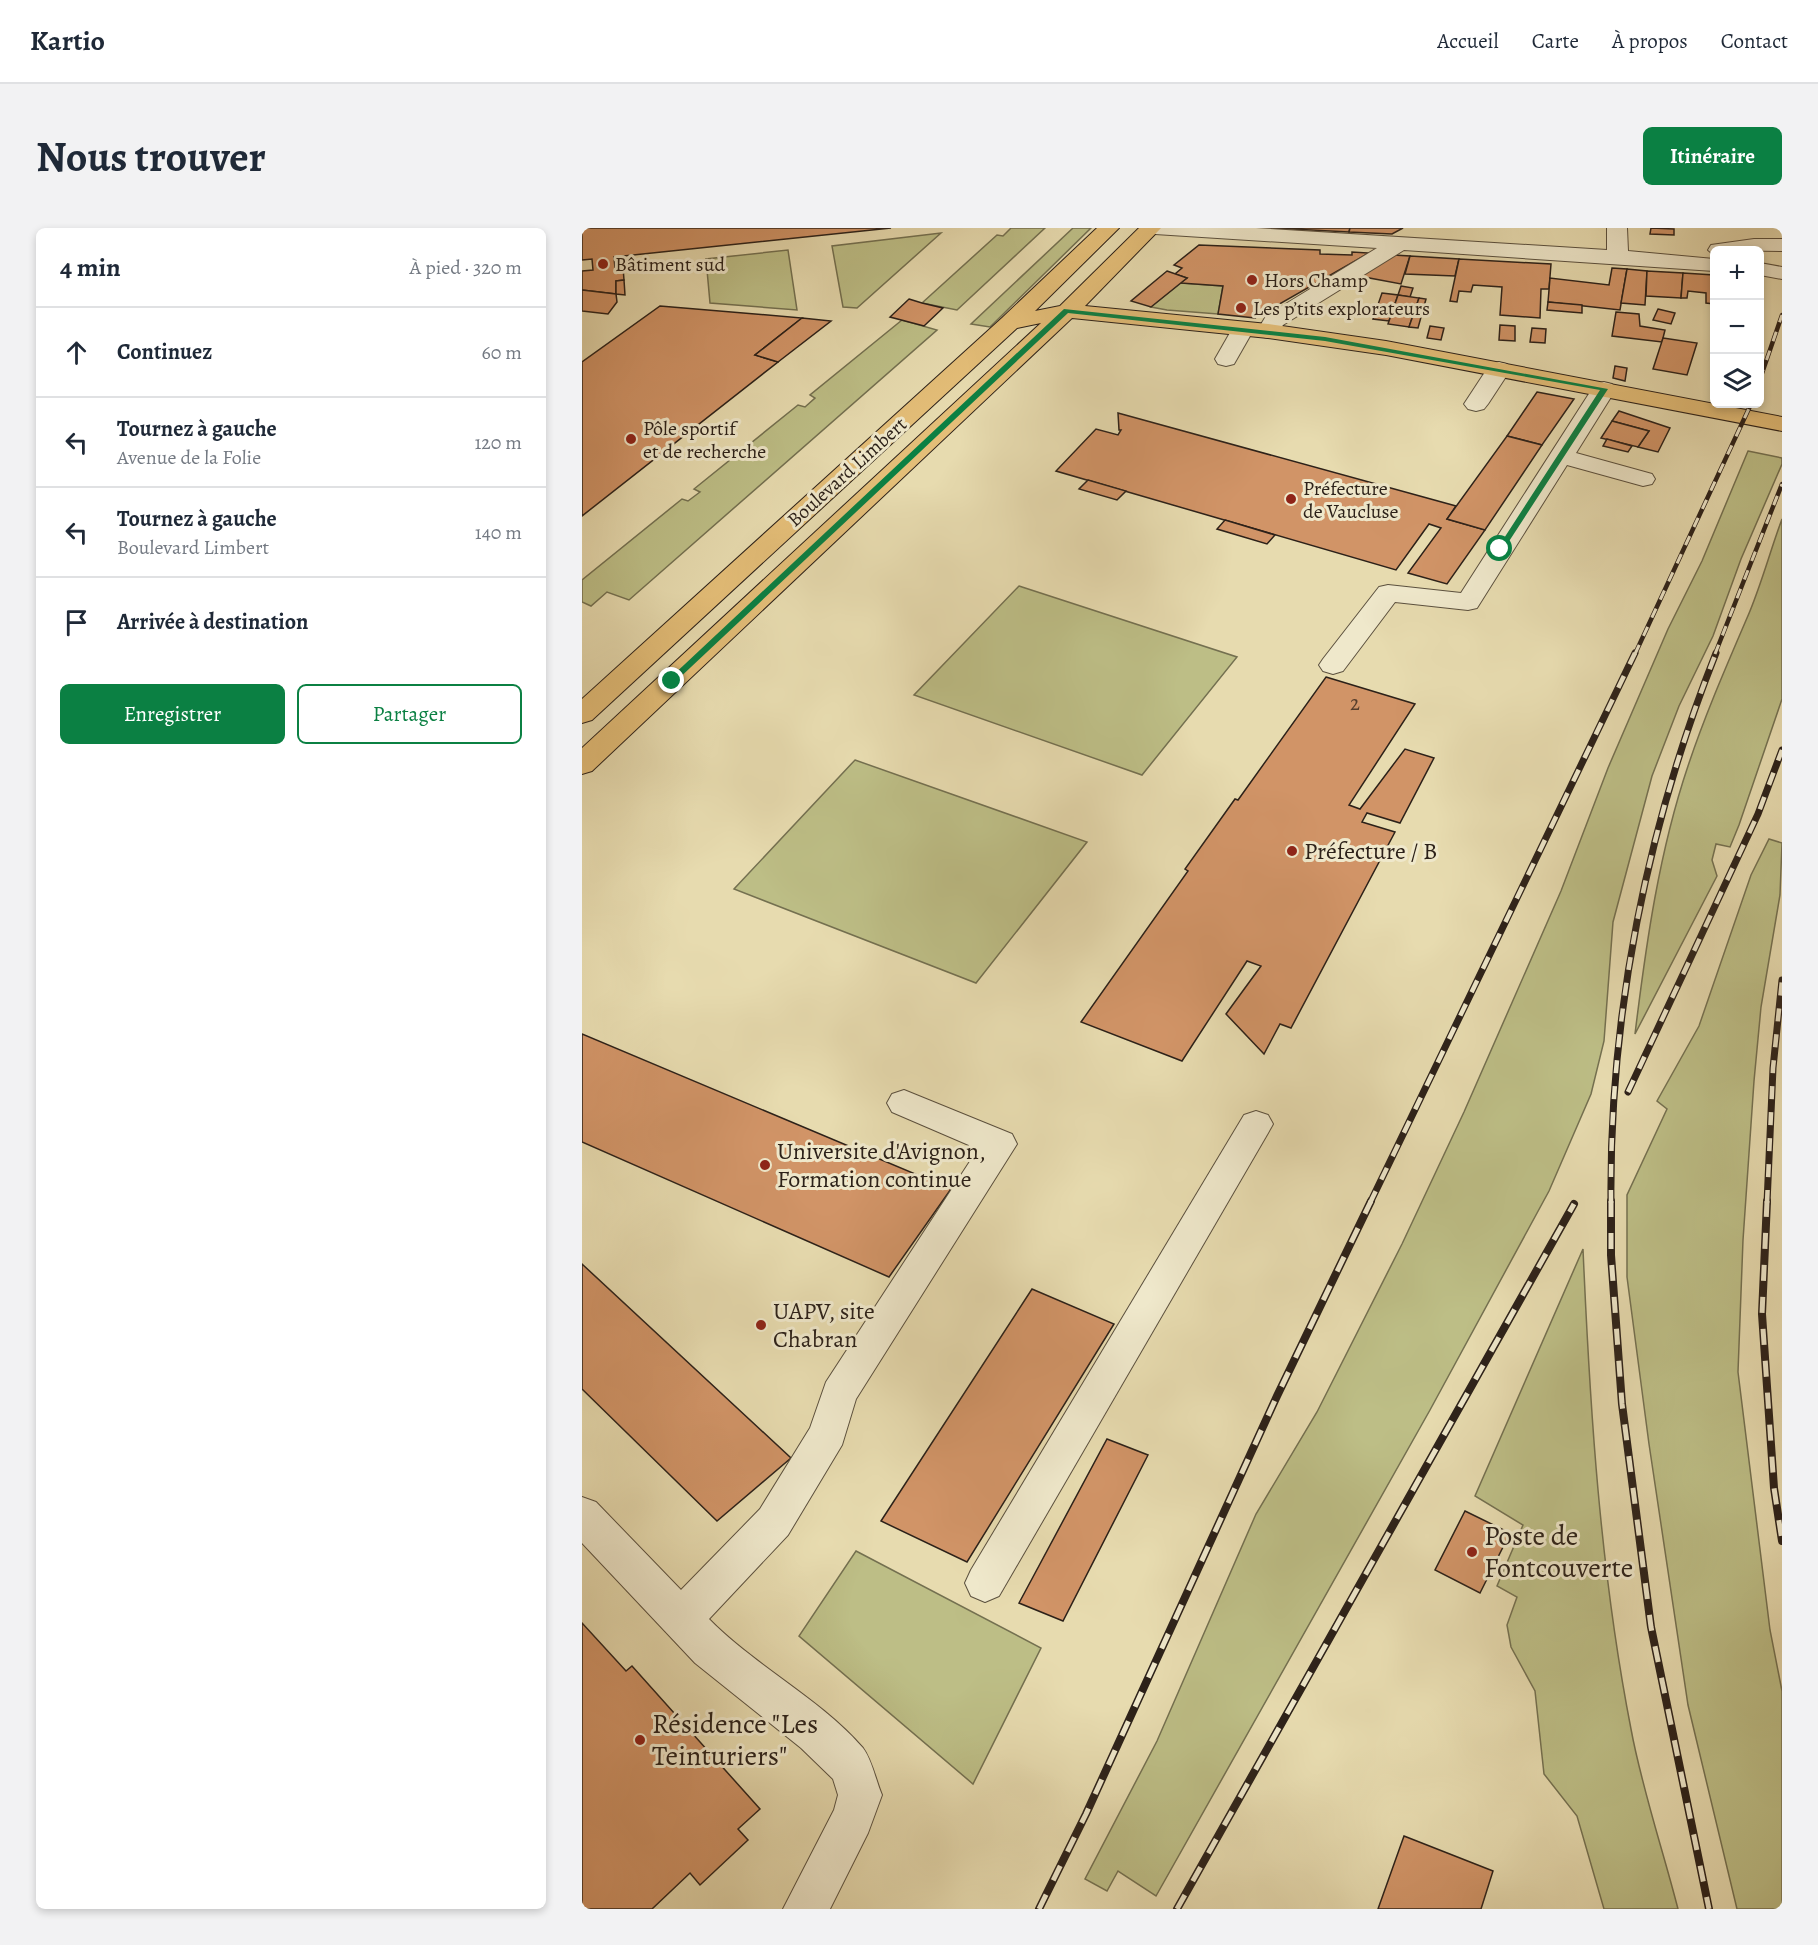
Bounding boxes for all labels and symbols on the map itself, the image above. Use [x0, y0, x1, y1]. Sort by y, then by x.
place label: Bâtiment sud [615, 251, 725, 278]
marker: Bâtiment sud [596, 257, 610, 271]
place label: Hors Champ [1264, 267, 1368, 294]
marker: Hors Champ [1245, 273, 1259, 287]
place label: Les p’tits explorateurs [1253, 295, 1430, 322]
marker: Les p’tits explorateurs [1234, 301, 1248, 315]
street label: Boulevard Limbert [781, 411, 913, 533]
place label: Pôle sportif et de recherche [643, 415, 766, 465]
marker: Pôle sportif et de recherche [624, 432, 638, 446]
place label: Préfecture de Vaucluse [1303, 475, 1399, 525]
marker: Préfecture de Vaucluse [1284, 492, 1298, 506]
route start [1486, 535, 1512, 561]
route end [658, 667, 684, 693]
house number: 2 [1350, 689, 1360, 717]
place label: Préfecture / B [1304, 835, 1437, 867]
marker: Préfecture / B [1285, 844, 1299, 858]
place label: Universite d'Avignon, Formation continue [777, 1135, 986, 1195]
marker: Universite d'Avignon, Formation continue [758, 1158, 772, 1172]
place label: UAPV, site Chabran [773, 1295, 875, 1355]
marker: UAPV, site Chabran [754, 1318, 768, 1332]
place label: Poste de Fontcouverte [1484, 1517, 1633, 1587]
marker: Poste de Fontcouverte [1465, 1545, 1479, 1559]
place label: Résidence "Les Teinturiers" [652, 1705, 818, 1775]
marker: Résidence "Les Teinturiers" [633, 1733, 647, 1747]

